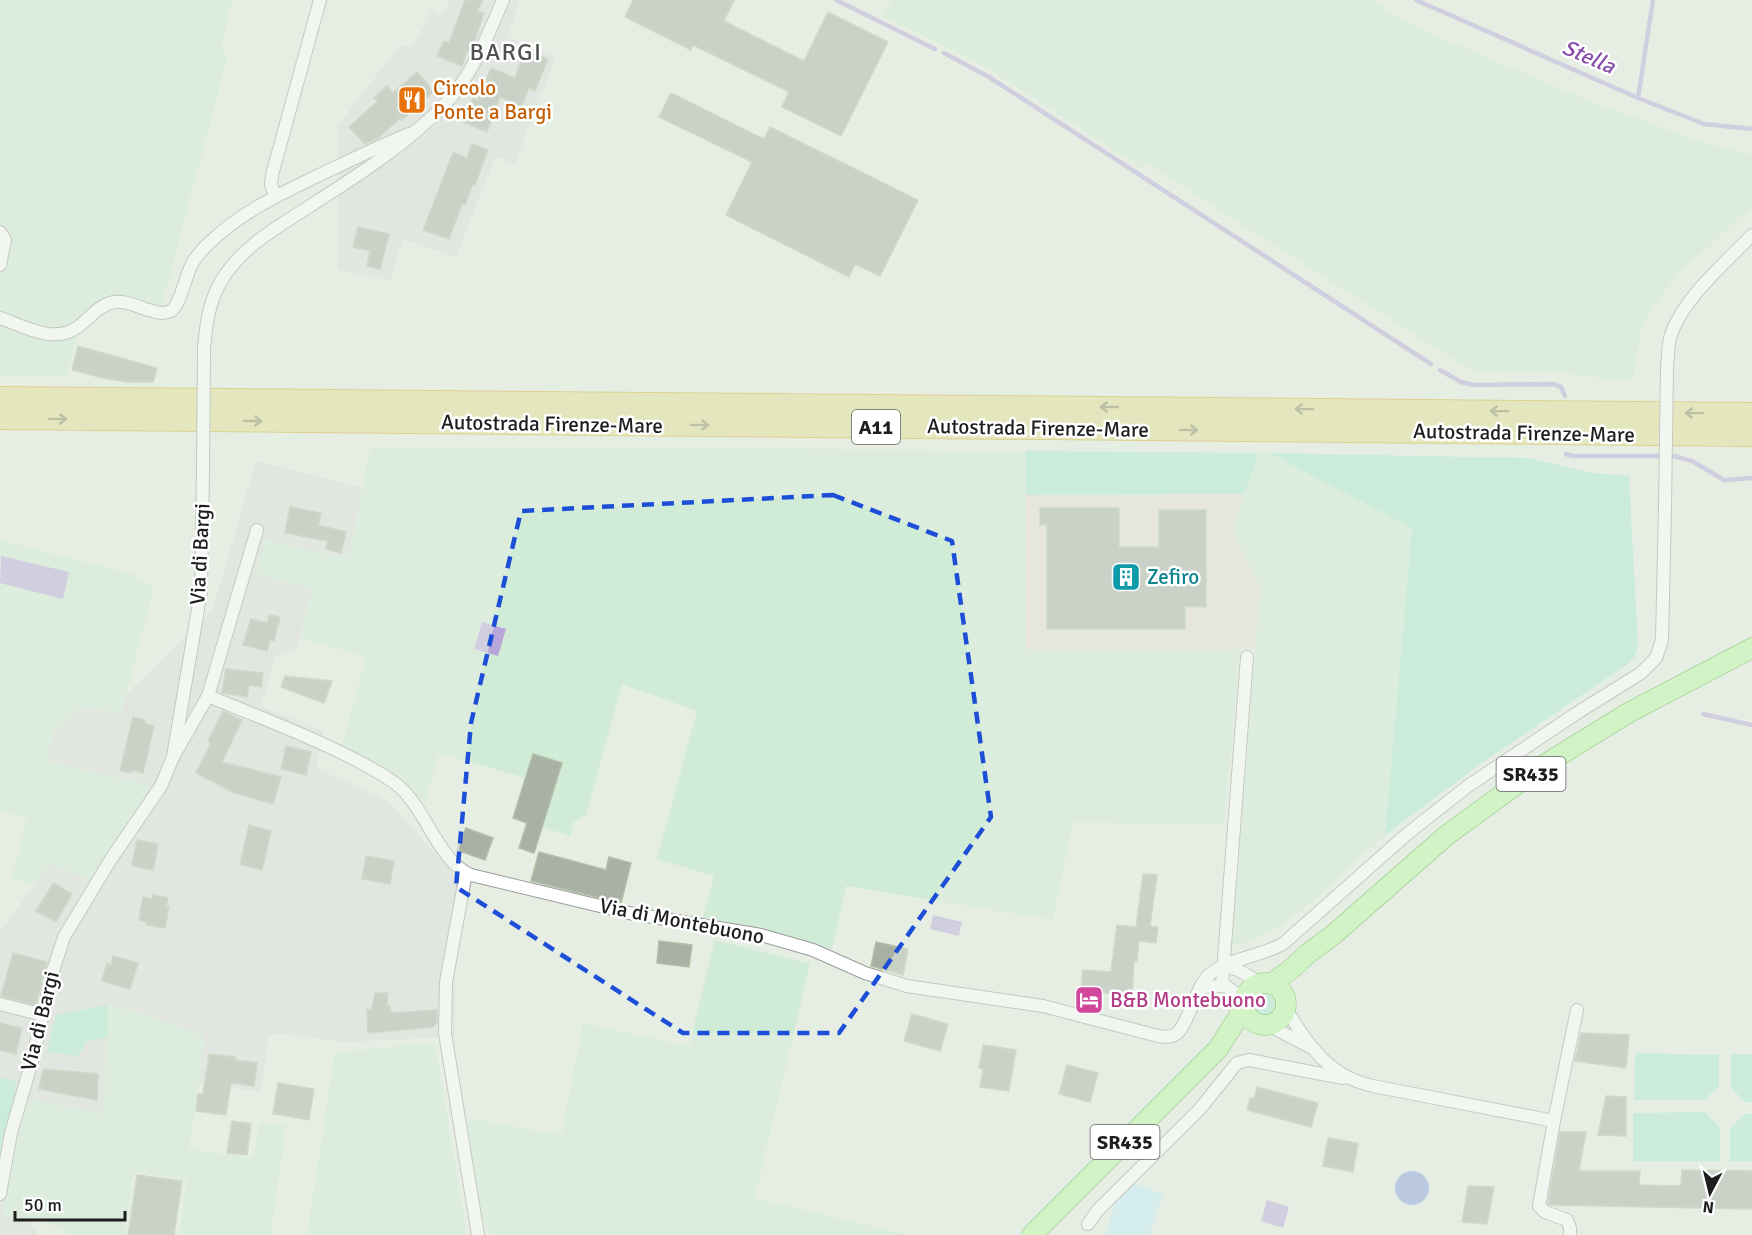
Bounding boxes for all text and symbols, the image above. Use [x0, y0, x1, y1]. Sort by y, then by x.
water label: Stella [1558, 33, 1620, 80]
district label: BARGI [469, 37, 543, 67]
place label: Circolo Ponte a Bargi [433, 75, 552, 125]
restaurant icon: Circolo Ponte a Bargi [396, 84, 428, 116]
one-way arrow [1099, 401, 1119, 413]
one-way arrow [1294, 403, 1314, 415]
one-way arrow [1489, 405, 1509, 417]
one-way arrow [1684, 407, 1704, 419]
street label: Autostrada Firenze-Mare [441, 409, 663, 439]
road number: A11 [852, 410, 900, 444]
one-way arrow [48, 413, 68, 425]
street label: Autostrada Firenze-Mare [927, 413, 1149, 443]
one-way arrow [243, 415, 263, 427]
street label: Autostrada Firenze-Mare [1413, 418, 1635, 448]
one-way arrow [690, 419, 710, 431]
one-way arrow [1179, 424, 1199, 436]
street label: Via di Bargi [184, 502, 216, 606]
building icon: Zefiro [1110, 561, 1142, 593]
place label: Zefiro [1147, 564, 1199, 590]
road number: SR435 [1496, 757, 1565, 791]
street label: Via di Montebuono [597, 892, 767, 950]
street label: Via di Bargi [15, 968, 65, 1074]
hotel icon: B&B Montebuono [1073, 984, 1105, 1016]
place label: B&B Montebuono [1110, 987, 1266, 1013]
road number: SR435 [1090, 1125, 1160, 1159]
north arrow [1680, 1163, 1740, 1223]
scale bar [15, 1184, 124, 1222]
text: 50 m [24, 1194, 62, 1216]
text: N [1702, 1196, 1715, 1217]

